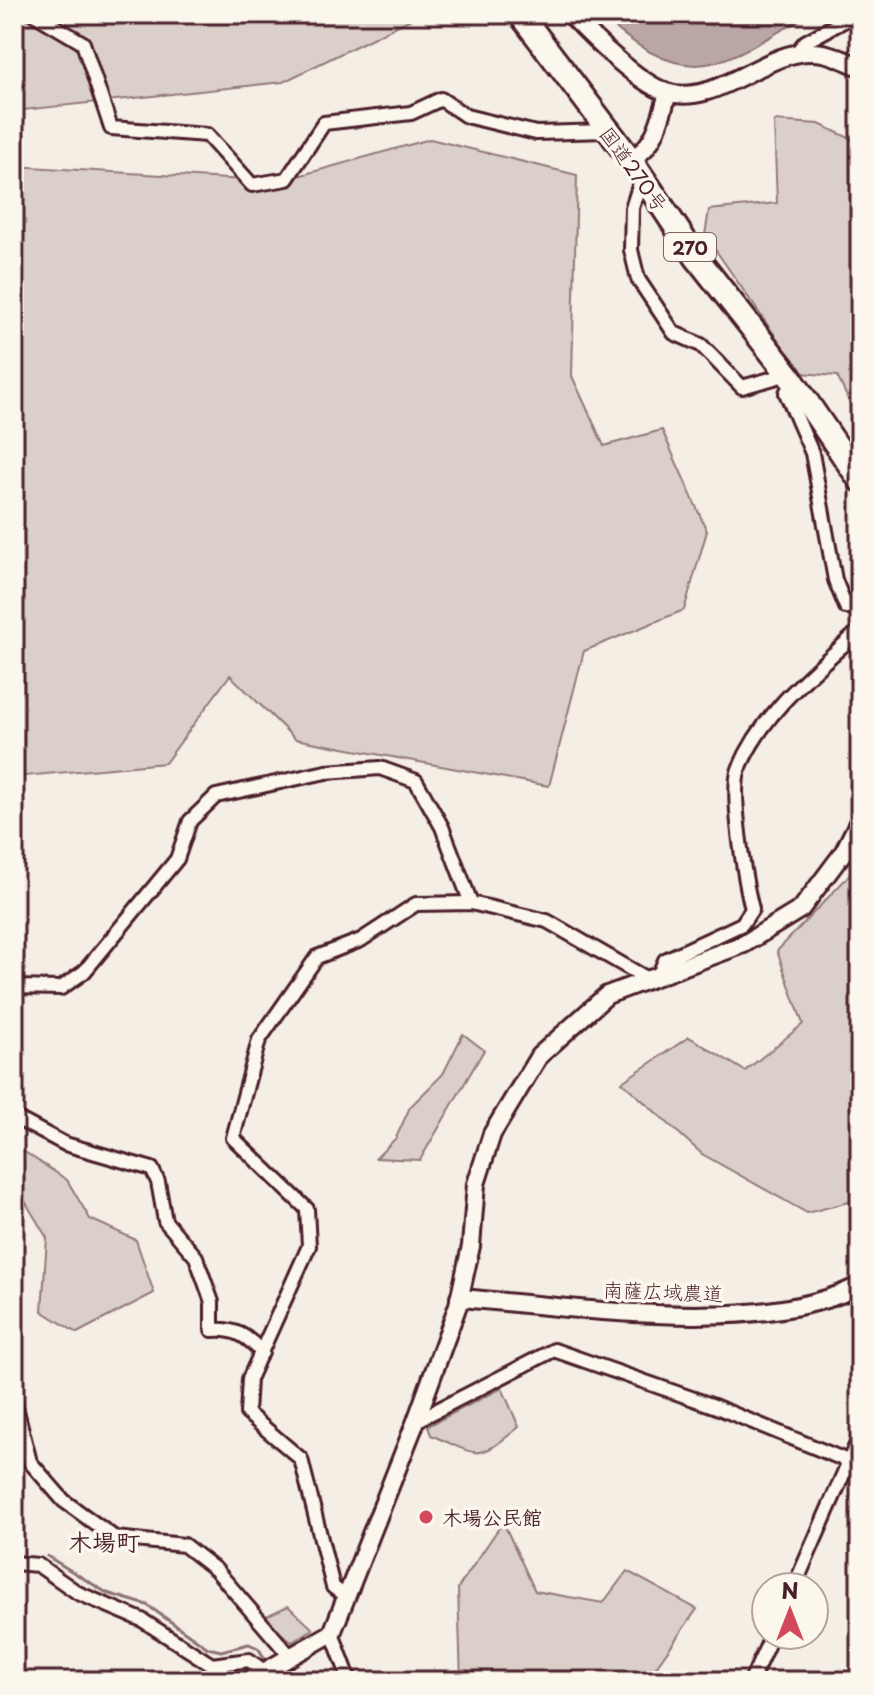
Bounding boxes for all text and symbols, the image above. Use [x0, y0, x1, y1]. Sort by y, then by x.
street label: 国道270号 [593, 120, 675, 218]
road number: 270 [664, 233, 716, 261]
street label: 南薩広域農道 [603, 1274, 723, 1308]
place label: 木場公民館 [442, 1502, 542, 1532]
marker: 木場公民館 [417, 1508, 435, 1526]
district label: 木場町 [68, 1523, 140, 1559]
north arrow [750, 1571, 830, 1651]
text: N [781, 1573, 799, 1606]

